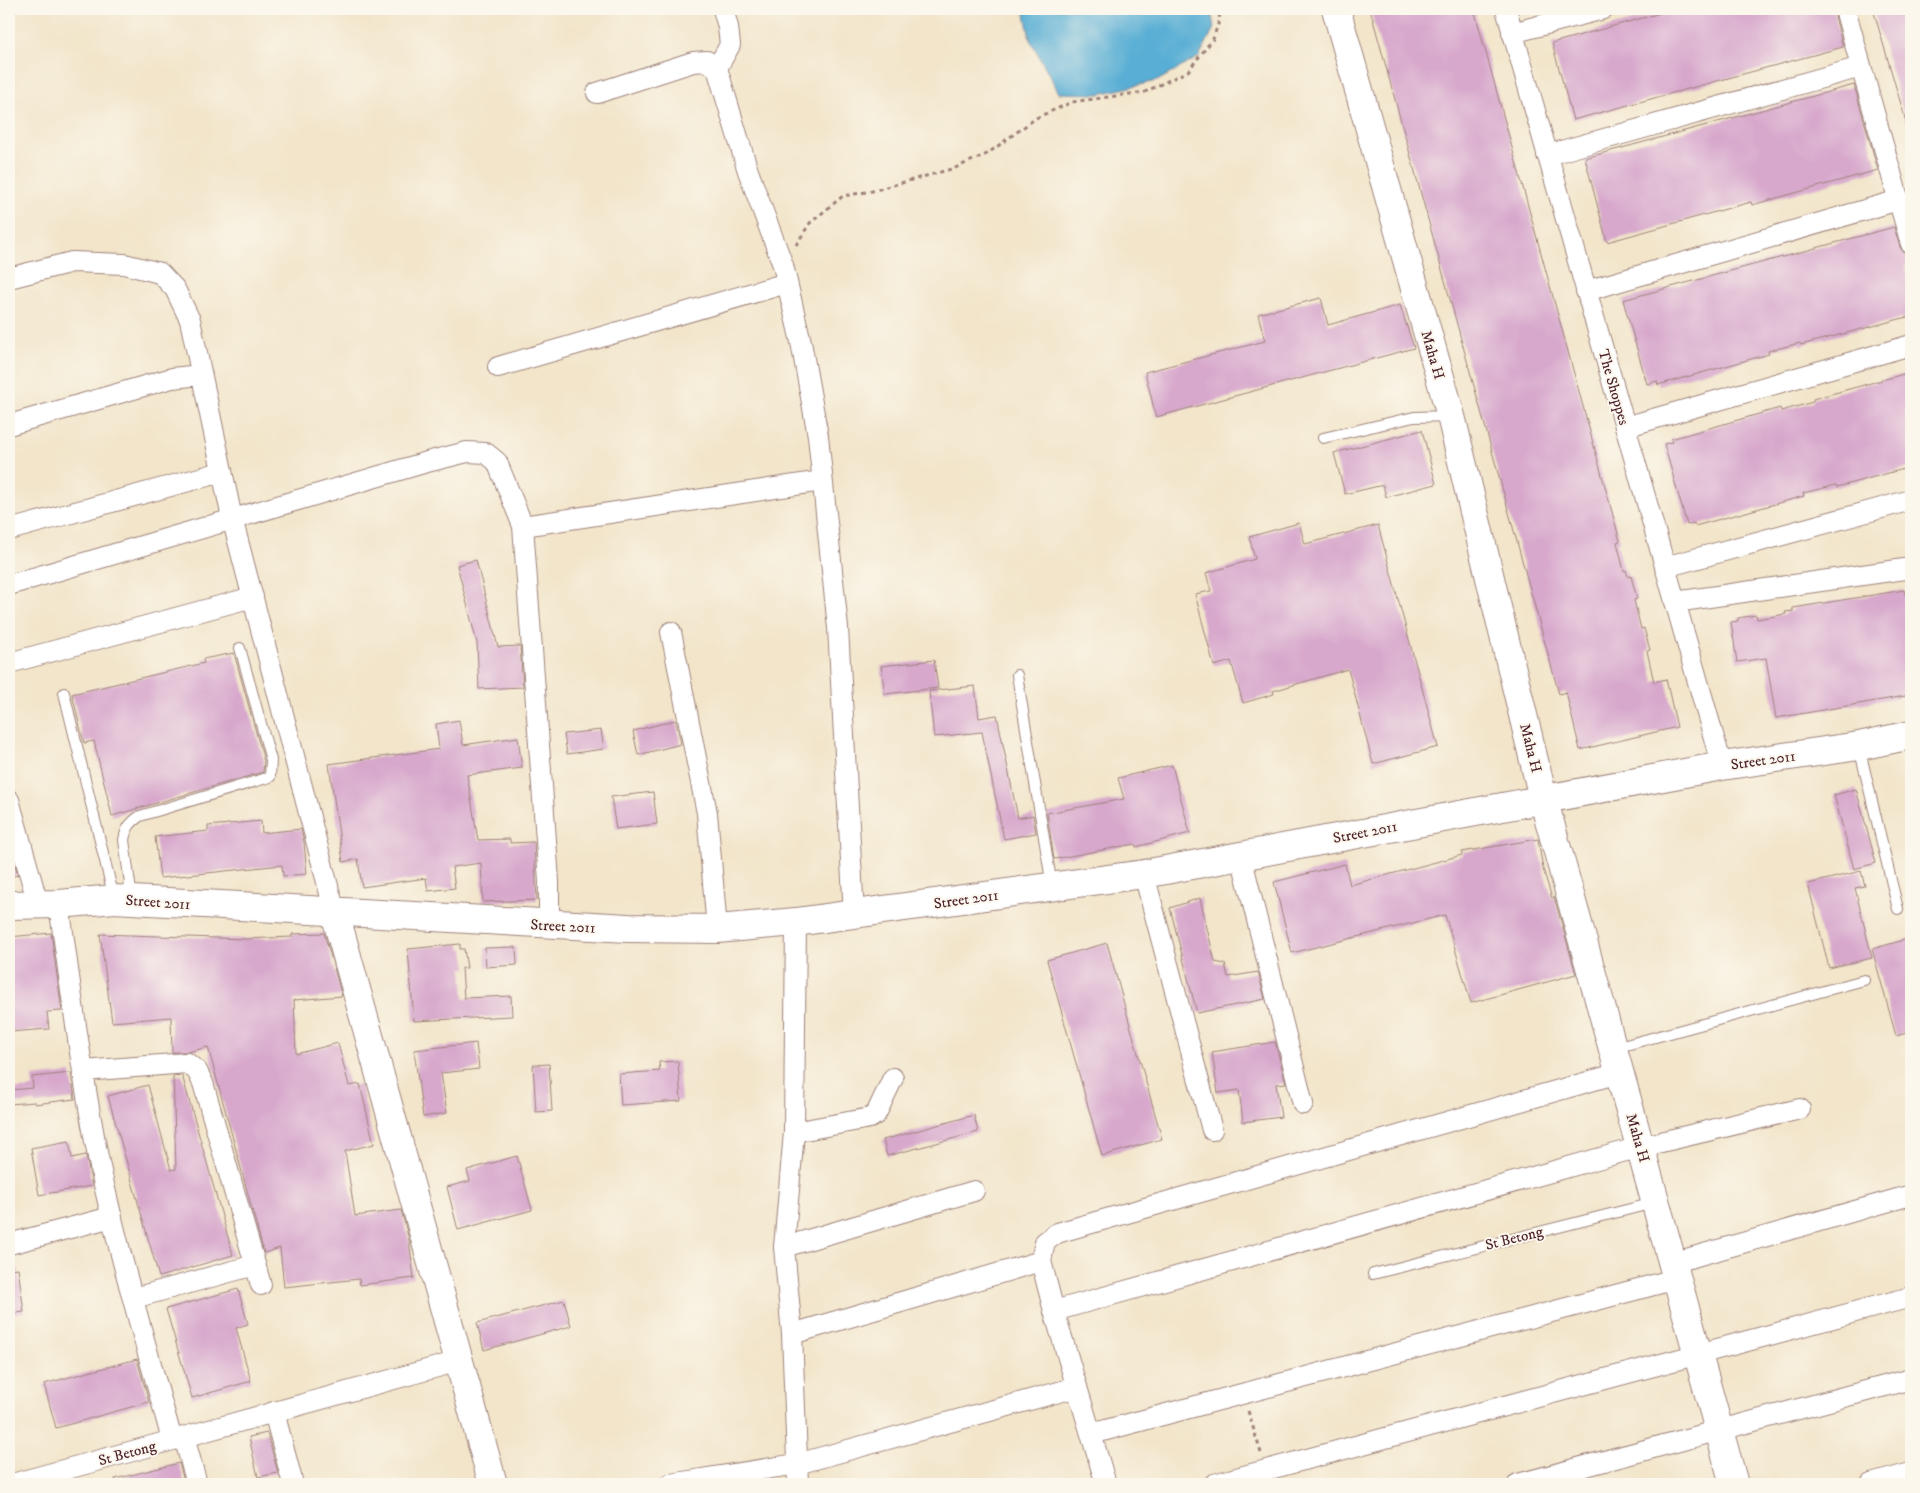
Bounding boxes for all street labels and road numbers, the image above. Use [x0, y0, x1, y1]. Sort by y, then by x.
street label: Maha H [1416, 328, 1449, 382]
street label: The Shoppes [1594, 347, 1633, 427]
street label: Maha H [1515, 721, 1546, 775]
street label: Street 2011 [1730, 747, 1797, 774]
street label: Street 2011 [1331, 817, 1399, 848]
street label: Street 2011 [933, 886, 1000, 913]
street label: Street 2011 [125, 891, 191, 914]
street label: Street 2011 [530, 915, 596, 938]
street label: Maha H [1621, 1111, 1654, 1165]
street label: St Betong [1483, 1222, 1546, 1255]
street label: St Betong [96, 1437, 159, 1470]

